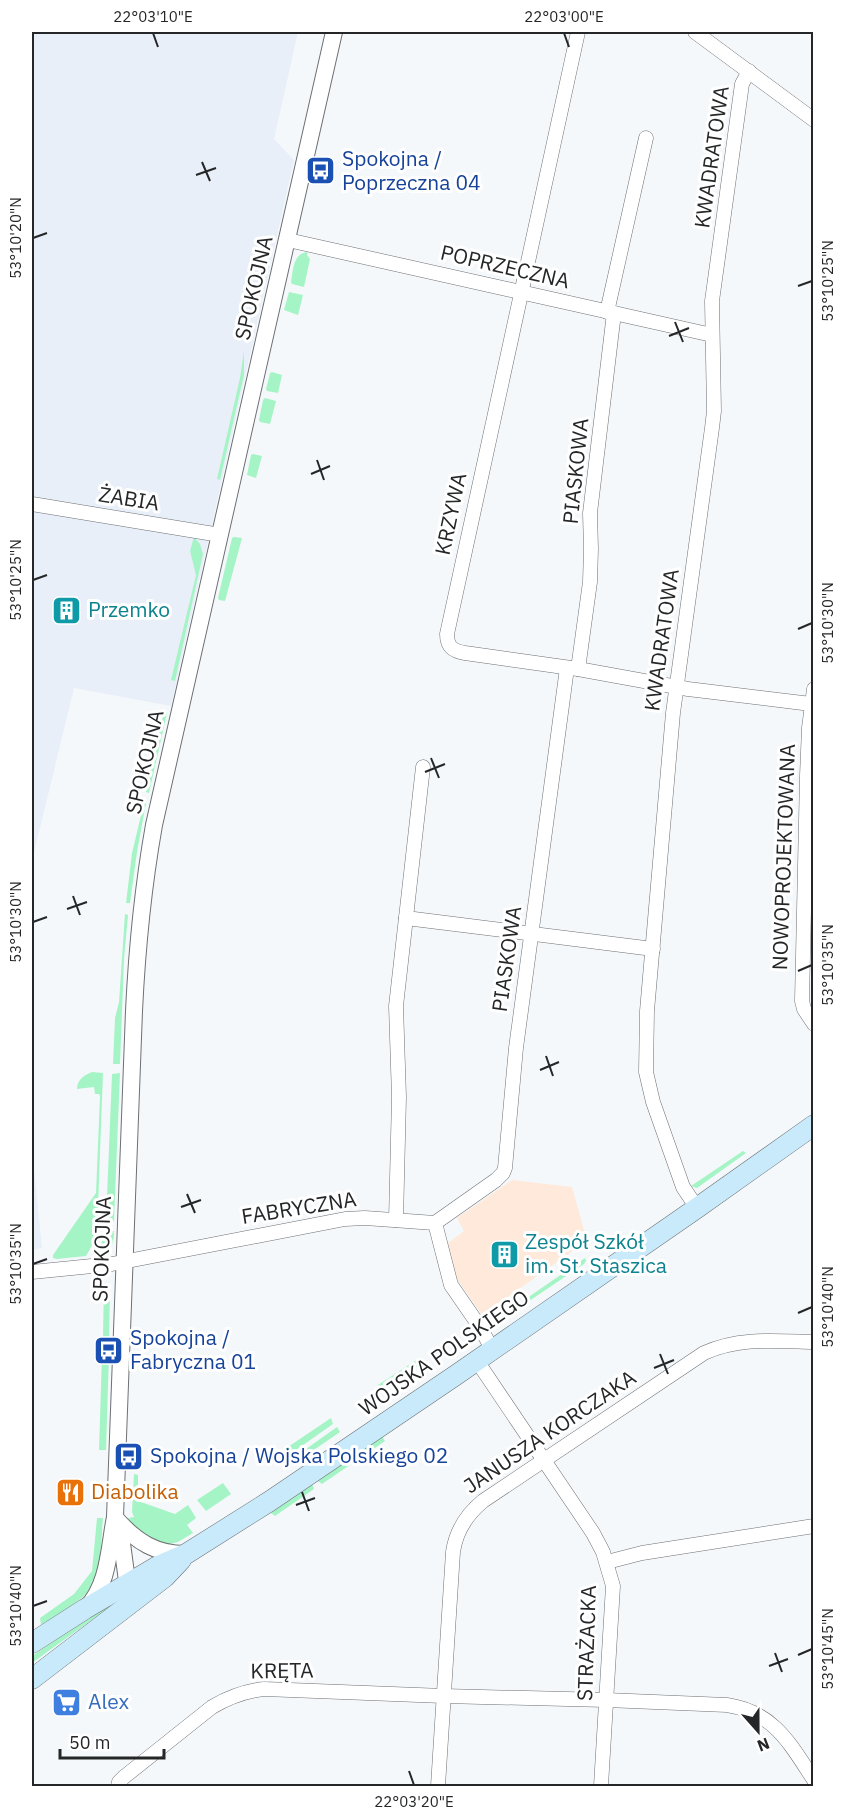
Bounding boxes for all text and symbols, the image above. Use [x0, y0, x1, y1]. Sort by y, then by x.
text: 22°03'10"E [113, 7, 193, 26]
text: 22°03'00"E [524, 7, 604, 26]
street label: KWADRATOWA [687, 84, 735, 230]
place label: Spokojna / Poprzeczna 04 [342, 144, 481, 196]
bus stop icon: Spokojna / Poprzeczna 04 [305, 155, 337, 187]
text: 53°10'20"N [6, 197, 25, 279]
street label: SPOKOJNA [227, 233, 279, 343]
street label: POPRZECZNA [438, 238, 573, 294]
text: 53°10'25"N [818, 240, 837, 322]
street label: PIASKOWA [556, 416, 594, 525]
street label: KRZYWA [428, 470, 472, 558]
street label: ŻABIA [97, 479, 162, 517]
text: 53°10'25"N [6, 539, 25, 621]
street label: KWADRATOWA [637, 567, 685, 713]
text: 53°10'30"N [818, 582, 837, 664]
building icon: Przemko [51, 594, 83, 626]
place label: Przemko [88, 595, 170, 623]
street label: SPOKOJNA [118, 707, 170, 817]
street label: NOWOPROJEKTOWANA [765, 743, 801, 971]
text: 53°10'30"N [6, 881, 25, 963]
street label: PIASKOWA [485, 904, 527, 1014]
text: 53°10'35"N [818, 924, 837, 1006]
street label: FABRYCZNA [239, 1184, 358, 1230]
street label: SPOKOJNA [85, 1195, 117, 1303]
text: 53°10'35"N [6, 1223, 25, 1305]
place label: Zespół Szkół im. St. Staszica [525, 1227, 667, 1279]
building icon: Zespół Szkół im. St. Staszica [488, 1238, 520, 1270]
text: 53°10'40"N [818, 1266, 837, 1348]
street label: WOJSKA POLSKIEGO [353, 1283, 534, 1421]
place label: Spokojna / Fabryczna 01 [130, 1323, 256, 1375]
bus stop icon: Spokojna / Fabryczna 01 [93, 1334, 125, 1366]
street label: JANUSZA KORCZAKA [458, 1363, 641, 1499]
bus stop icon: Spokojna / Wojska Polskiego 02 [113, 1440, 145, 1472]
place label: Spokojna / Wojska Polskiego 02 [150, 1441, 448, 1469]
restaurant icon: Diabolika [54, 1476, 86, 1508]
place label: Diabolika [91, 1477, 179, 1505]
text: 53°10'40"N [6, 1565, 25, 1647]
street label: STRAŻACKA [570, 1585, 602, 1701]
text: 53°10'45"N [818, 1608, 837, 1690]
street label: KRĘTA [250, 1655, 314, 1685]
supermarket icon: Alex [51, 1686, 83, 1718]
place label: Alex [88, 1687, 129, 1715]
north arrow [728, 1701, 788, 1761]
scale bar [60, 1722, 164, 1760]
text: 50 m [69, 1731, 111, 1754]
text: N [754, 1734, 772, 1756]
text: 22°03'20"E [374, 1792, 454, 1811]

